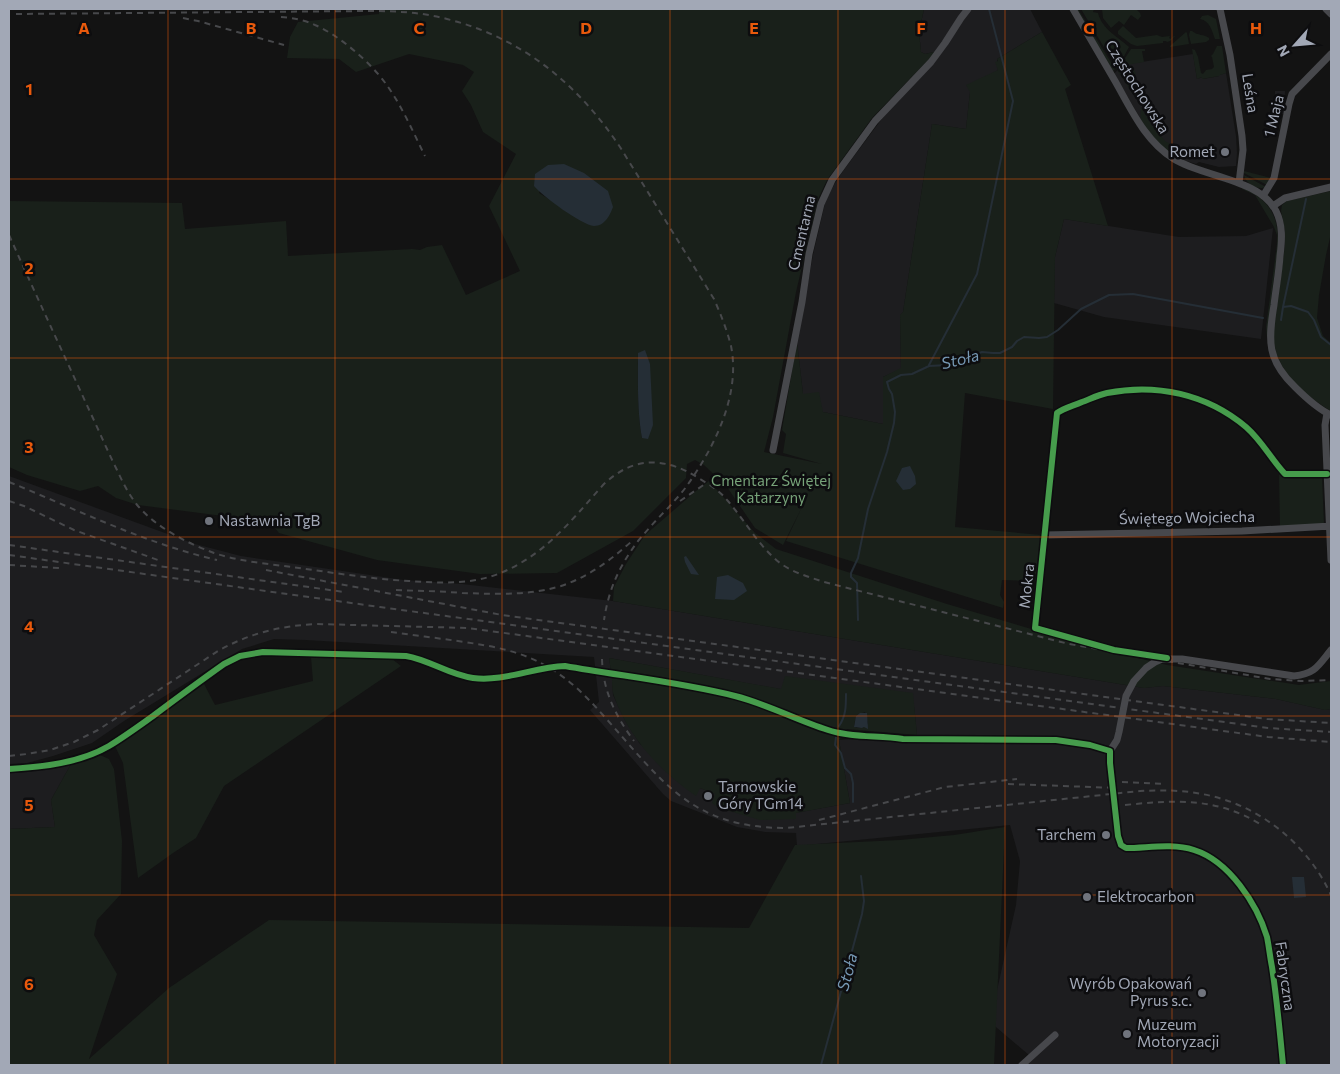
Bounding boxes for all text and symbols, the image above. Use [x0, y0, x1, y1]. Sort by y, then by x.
text: A [78, 18, 90, 37]
text: B [246, 18, 257, 37]
text: C [414, 18, 425, 37]
text: D [580, 18, 592, 37]
text: E [749, 18, 759, 37]
text: F [916, 18, 926, 37]
text: G [1083, 18, 1095, 37]
text: H [1250, 18, 1262, 37]
north arrow [1270, 20, 1320, 70]
street label: Częstochowska [1102, 36, 1174, 137]
text: N [1273, 43, 1293, 60]
street label: Leśna [1239, 72, 1263, 114]
text: 1 [25, 79, 33, 98]
street label: 1 Maja [1259, 93, 1287, 139]
place label: Romet [1169, 142, 1215, 160]
marker: Romet [1219, 146, 1231, 158]
street label: Cmentarna [784, 194, 818, 272]
text: 2 [24, 258, 34, 277]
water label: Stoła [939, 345, 981, 372]
text: 3 [24, 437, 34, 456]
park label: Cmentarz Świętej Katarzyny [711, 470, 831, 506]
street label: Świętego Wojciecha [1119, 506, 1255, 527]
place label: Nastawnia TgB [219, 511, 321, 529]
marker: Nastawnia TgB [203, 515, 215, 527]
street label: Mokra [1015, 563, 1037, 609]
text: 4 [24, 616, 34, 635]
place label: Tarnowskie Góry TGm14 [718, 777, 803, 812]
marker: Tarnowskie Góry TGm14 [702, 790, 714, 802]
text: 5 [24, 795, 34, 814]
place label: Tarchem [1037, 825, 1096, 843]
marker: Tarchem [1100, 829, 1112, 841]
place label: Elektrocarbon [1097, 887, 1194, 905]
marker: Elektrocarbon [1081, 891, 1093, 903]
street label: Fabryczna [1272, 940, 1300, 1012]
water label: Stoła [832, 951, 861, 993]
text: 6 [24, 974, 34, 993]
place label: Wyrób Opakowań Pyrus s.c. [1069, 974, 1192, 1009]
marker: Wyrób Opakowań Pyrus s.c. [1196, 987, 1208, 999]
place label: Muzeum Motoryzacji [1137, 1015, 1219, 1050]
marker: Muzeum Motoryzacji [1121, 1028, 1133, 1040]

